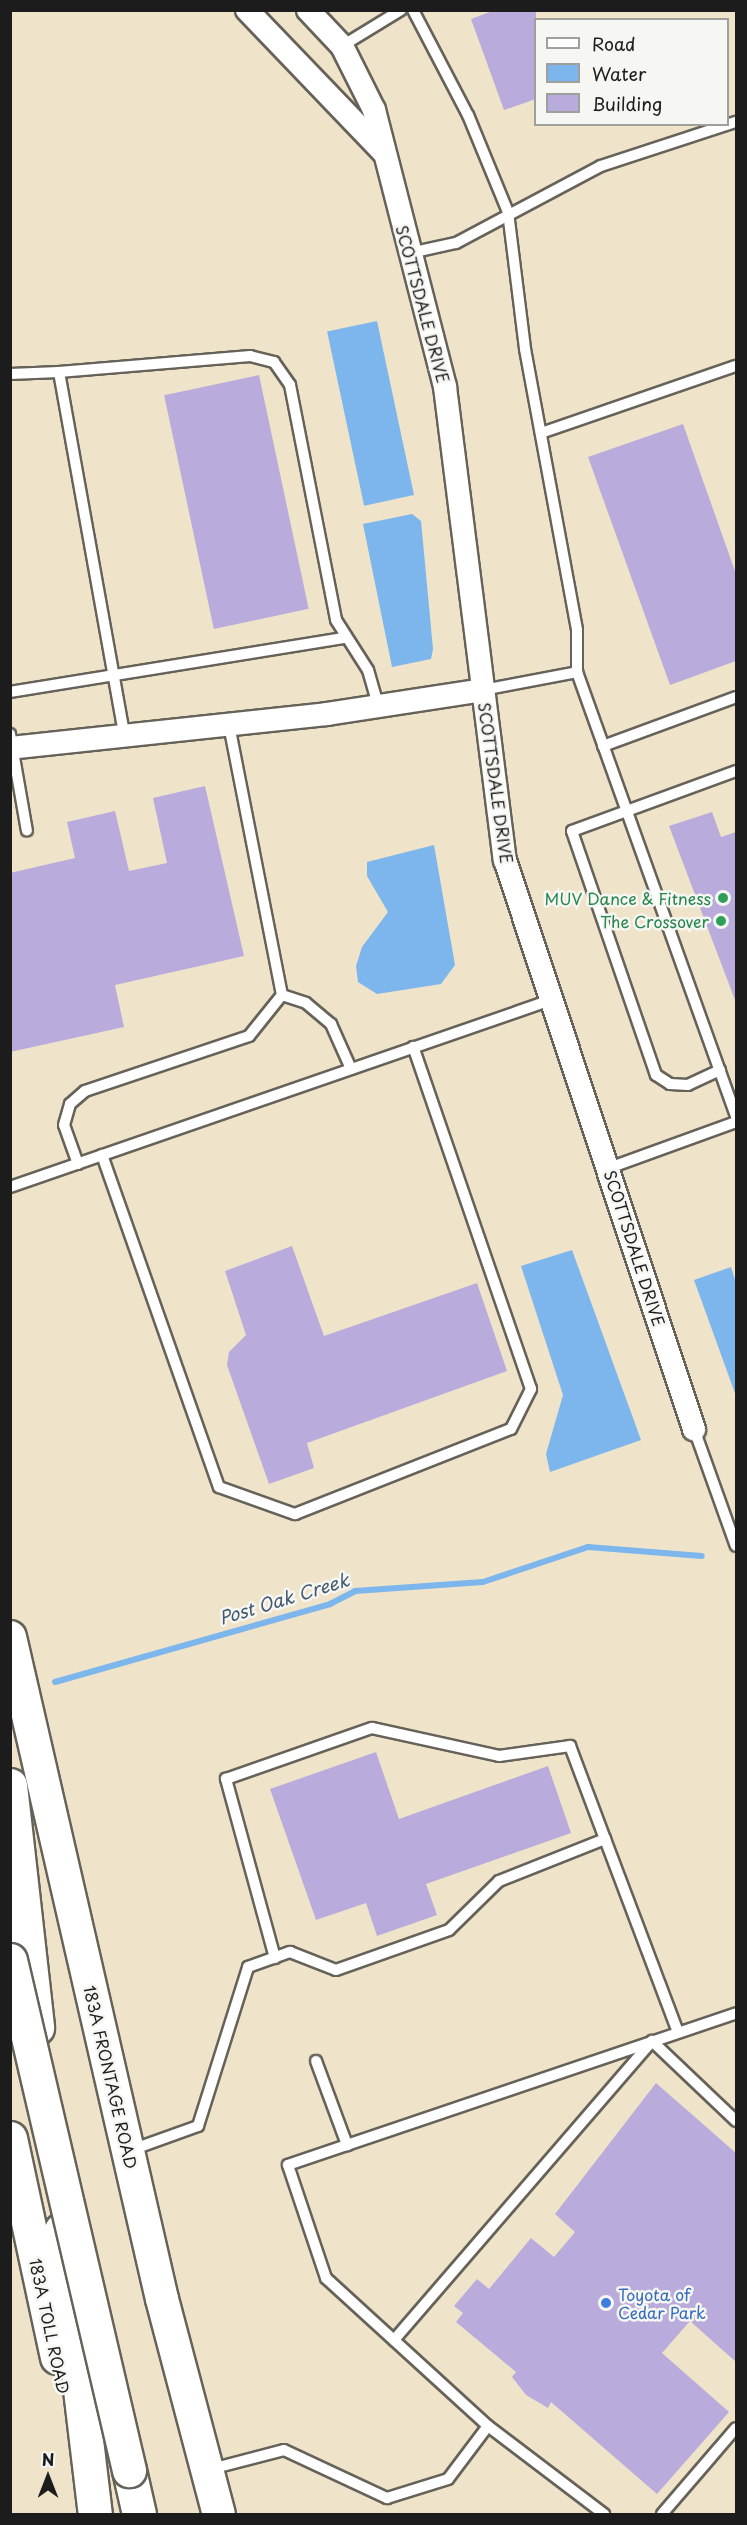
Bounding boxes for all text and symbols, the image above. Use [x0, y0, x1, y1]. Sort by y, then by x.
legend [534, 18, 729, 126]
text: Road [592, 30, 636, 57]
text: Water [592, 60, 646, 87]
text: Building [592, 90, 662, 117]
street label: SCOTTSDALE DRIVE [393, 223, 453, 385]
street label: SCOTTSDALE DRIVE [475, 701, 517, 865]
place label: MUV Dance & Fitness [544, 888, 711, 908]
marker: MUV Dance & Fitness [716, 891, 730, 905]
place label: The Crossover [600, 911, 709, 931]
marker: The Crossover [714, 914, 728, 928]
street label: SCOTTSDALE DRIVE [601, 1168, 669, 1328]
water label: Post Oak Creek [216, 1569, 352, 1629]
street label: 183A FRONTAGE ROAD [81, 1984, 141, 2170]
street label: 183A TOLL ROAD [26, 2256, 74, 2396]
place label: Toyota of Cedar Park [618, 2284, 705, 2322]
marker: Toyota of Cedar Park [599, 2296, 613, 2310]
north arrow [18, 2447, 78, 2507]
text: N [42, 2447, 54, 2471]

